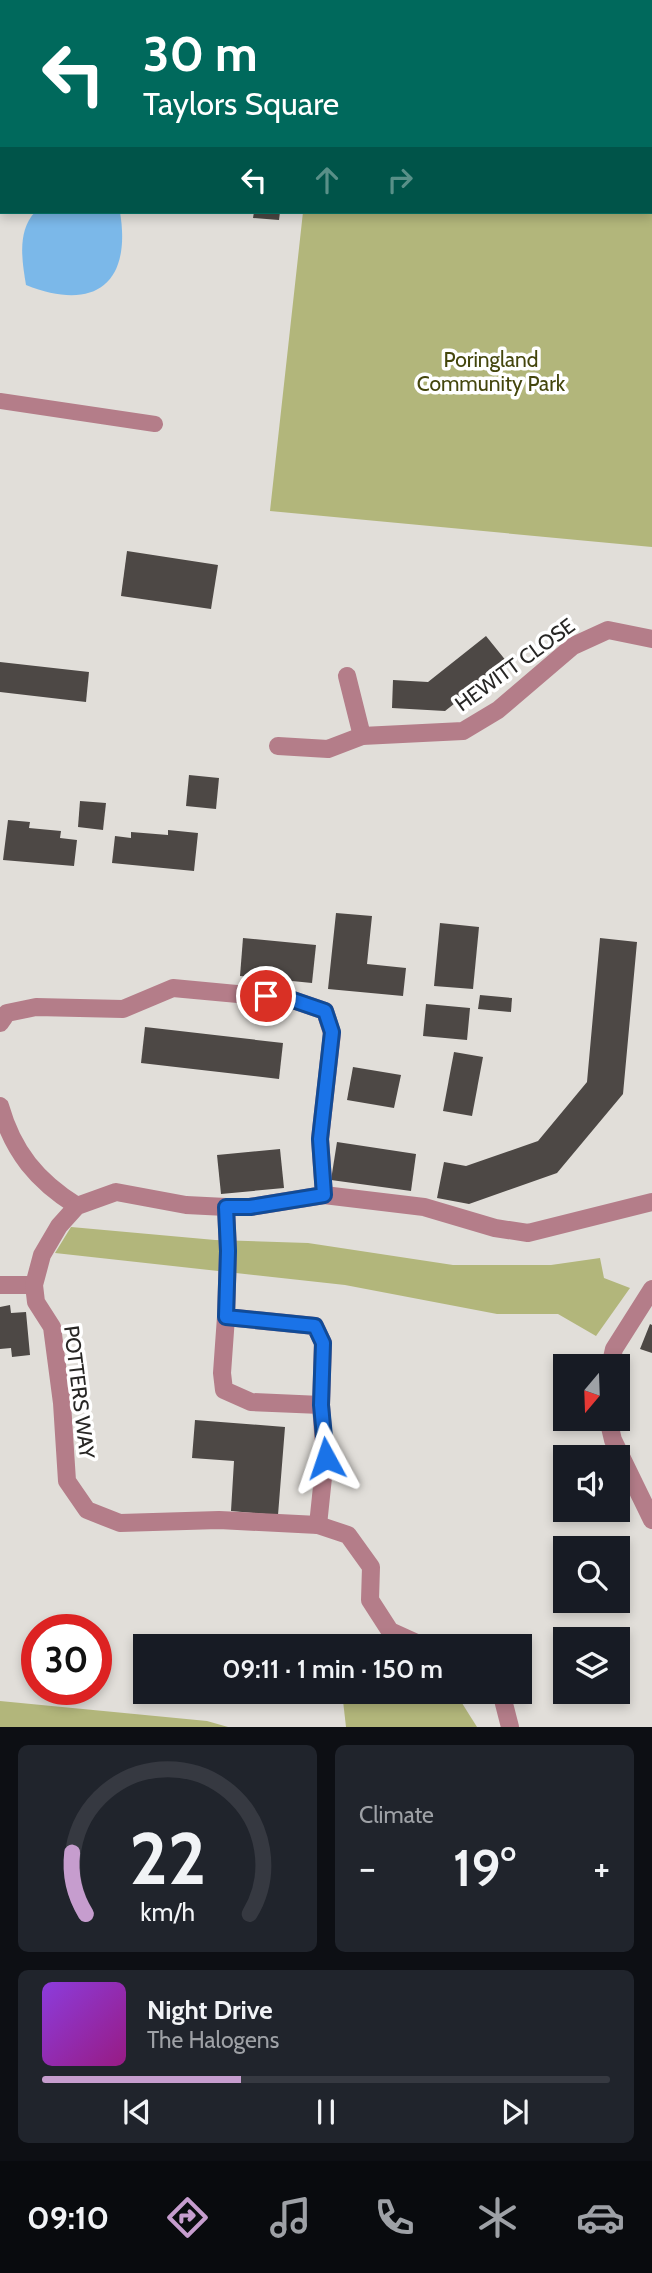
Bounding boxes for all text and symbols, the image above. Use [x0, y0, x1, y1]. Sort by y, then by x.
text: 30 m [143, 24, 258, 83]
icon: left [28, 28, 119, 119]
text: Taylors Square [143, 84, 339, 123]
icon: left [235, 161, 273, 199]
icon: ahead [308, 161, 346, 199]
icon: right [381, 161, 419, 199]
park label: Poringland Community Park [417, 347, 566, 396]
street label: HEWITT CLOSE [450, 613, 579, 716]
pin [236, 966, 296, 1026]
icon: arrive [247, 977, 285, 1015]
street label: POTTERS WAY [59, 1324, 100, 1461]
north arrow [553, 1354, 630, 1432]
map controls [553, 1354, 630, 1704]
position arrow [289, 1421, 363, 1495]
button: sound [553, 1445, 630, 1522]
button: search [553, 1536, 630, 1613]
speed limit sign: 30 [21, 1614, 112, 1705]
button: layers [553, 1627, 630, 1704]
text: 09:11 · 1 min · 150 m [222, 1653, 443, 1685]
text: Climate [359, 1801, 434, 1829]
text: 22 [129, 1815, 206, 1903]
text: 19° [453, 1836, 516, 1899]
text: − [359, 1844, 376, 1891]
text: + [593, 1844, 610, 1891]
text: km/h [140, 1897, 195, 1927]
text: Night Drive [147, 1994, 273, 2026]
text: The Halogens [147, 2026, 279, 2054]
icon: previous [118, 2093, 156, 2131]
icon: pause [307, 2093, 345, 2131]
icon: next [496, 2093, 534, 2131]
icon: directions [163, 2193, 212, 2242]
icon: music [266, 2193, 315, 2242]
icon: phone [370, 2193, 419, 2242]
icon: climate [473, 2193, 522, 2242]
icon: car [576, 2193, 625, 2242]
text: 09:10 [27, 2198, 109, 2237]

